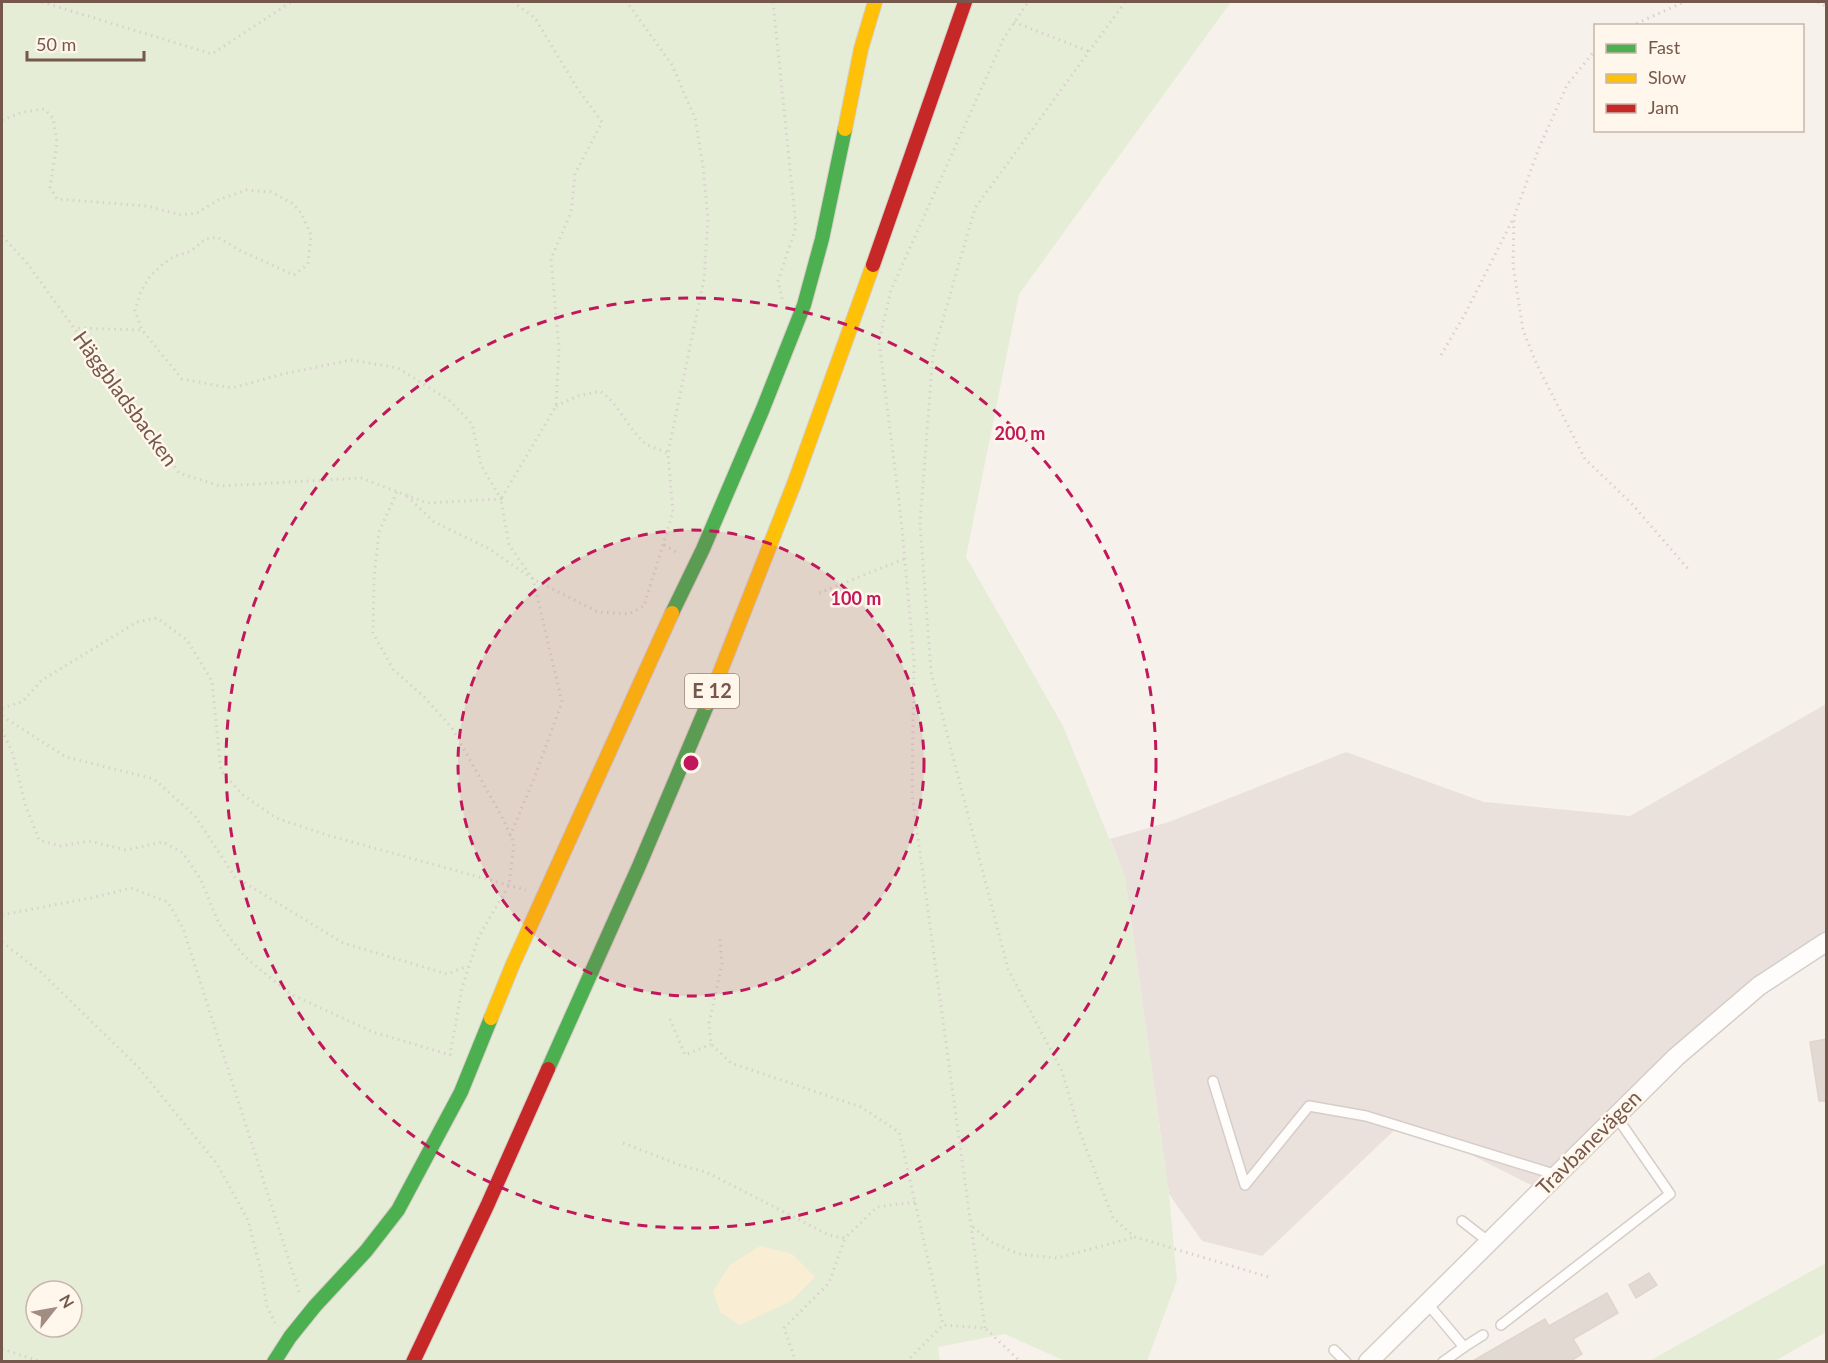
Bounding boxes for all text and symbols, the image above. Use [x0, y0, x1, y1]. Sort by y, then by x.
scale bar [27, 24, 144, 62]
legend [1594, 24, 1804, 132]
text: 50 m [36, 33, 76, 55]
text: Fast [1648, 36, 1681, 58]
text: Slow [1648, 66, 1686, 88]
text: Jam [1648, 96, 1679, 118]
street label: Häggbladsbacken [69, 326, 184, 471]
text: 200 m [995, 422, 1045, 444]
text: 100 m [831, 587, 881, 609]
road number: E 12 [685, 674, 739, 708]
centre of rings [681, 753, 701, 773]
street label: Travbanevägen [1530, 1084, 1646, 1200]
north arrow [24, 1279, 84, 1339]
text: N [56, 1291, 79, 1311]

